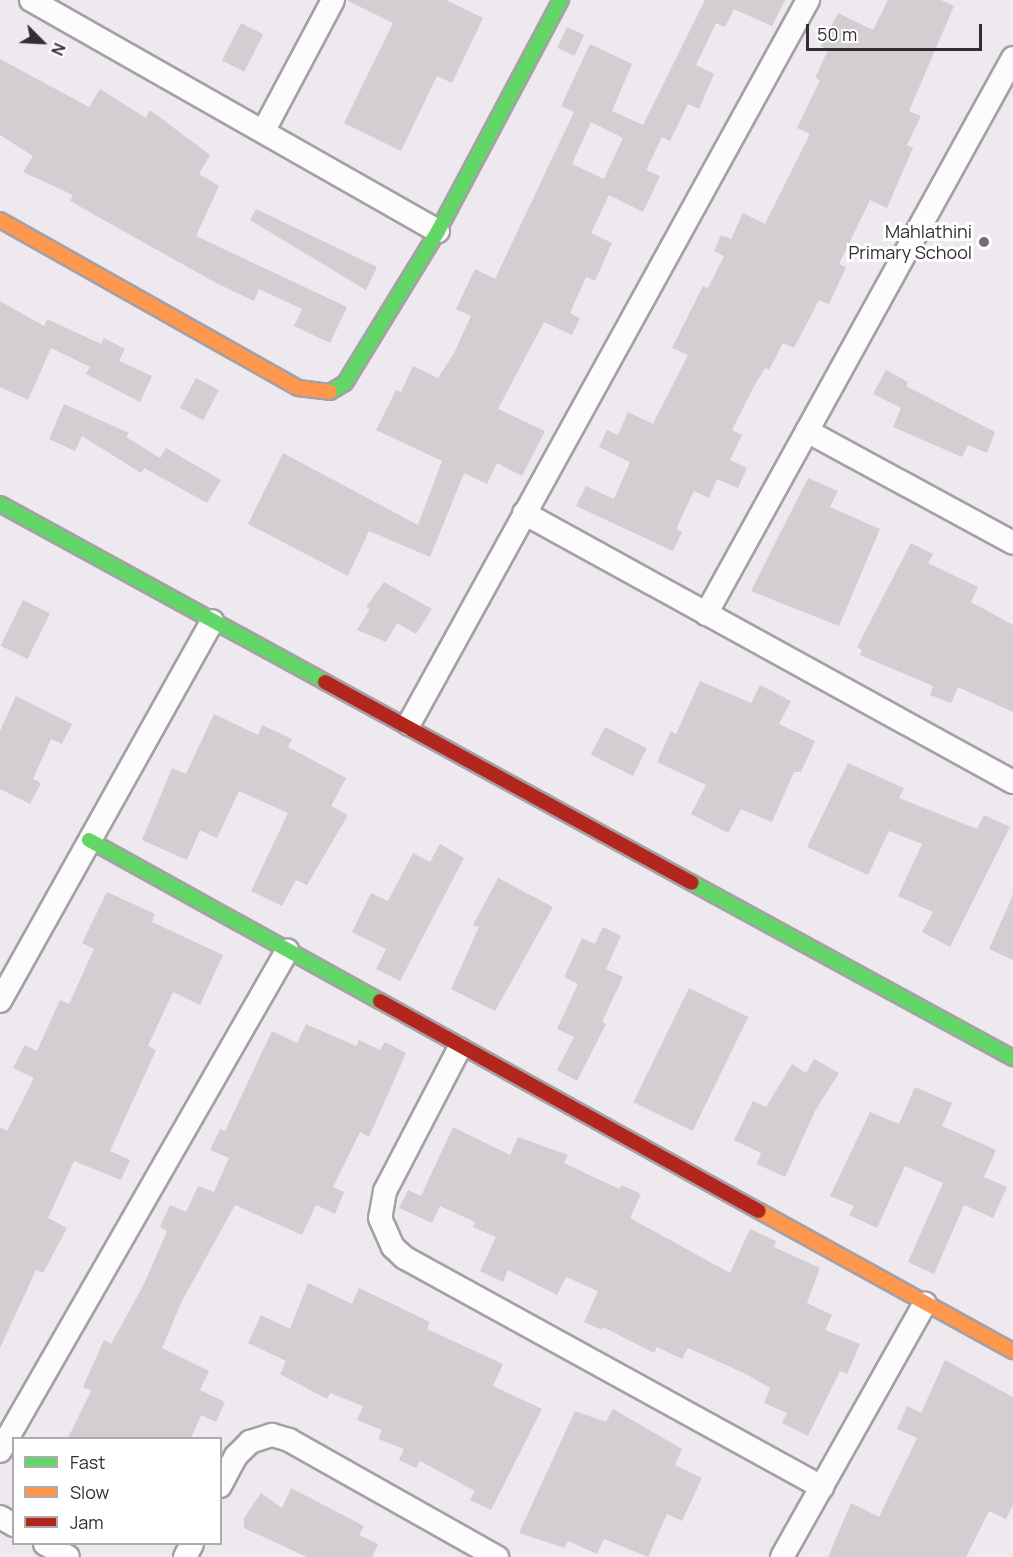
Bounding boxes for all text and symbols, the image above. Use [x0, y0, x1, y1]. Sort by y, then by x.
north arrow [12, 12, 72, 72]
scale bar [809, 12, 984, 50]
text: 50 m [817, 22, 857, 46]
text: N [46, 40, 71, 59]
place label: Mahlathini Primary School [848, 221, 972, 264]
marker: Mahlathini Primary School [977, 235, 991, 249]
legend [12, 1437, 222, 1545]
text: Fast [70, 1450, 105, 1474]
text: Slow [70, 1480, 109, 1504]
text: Jam [70, 1510, 104, 1534]

